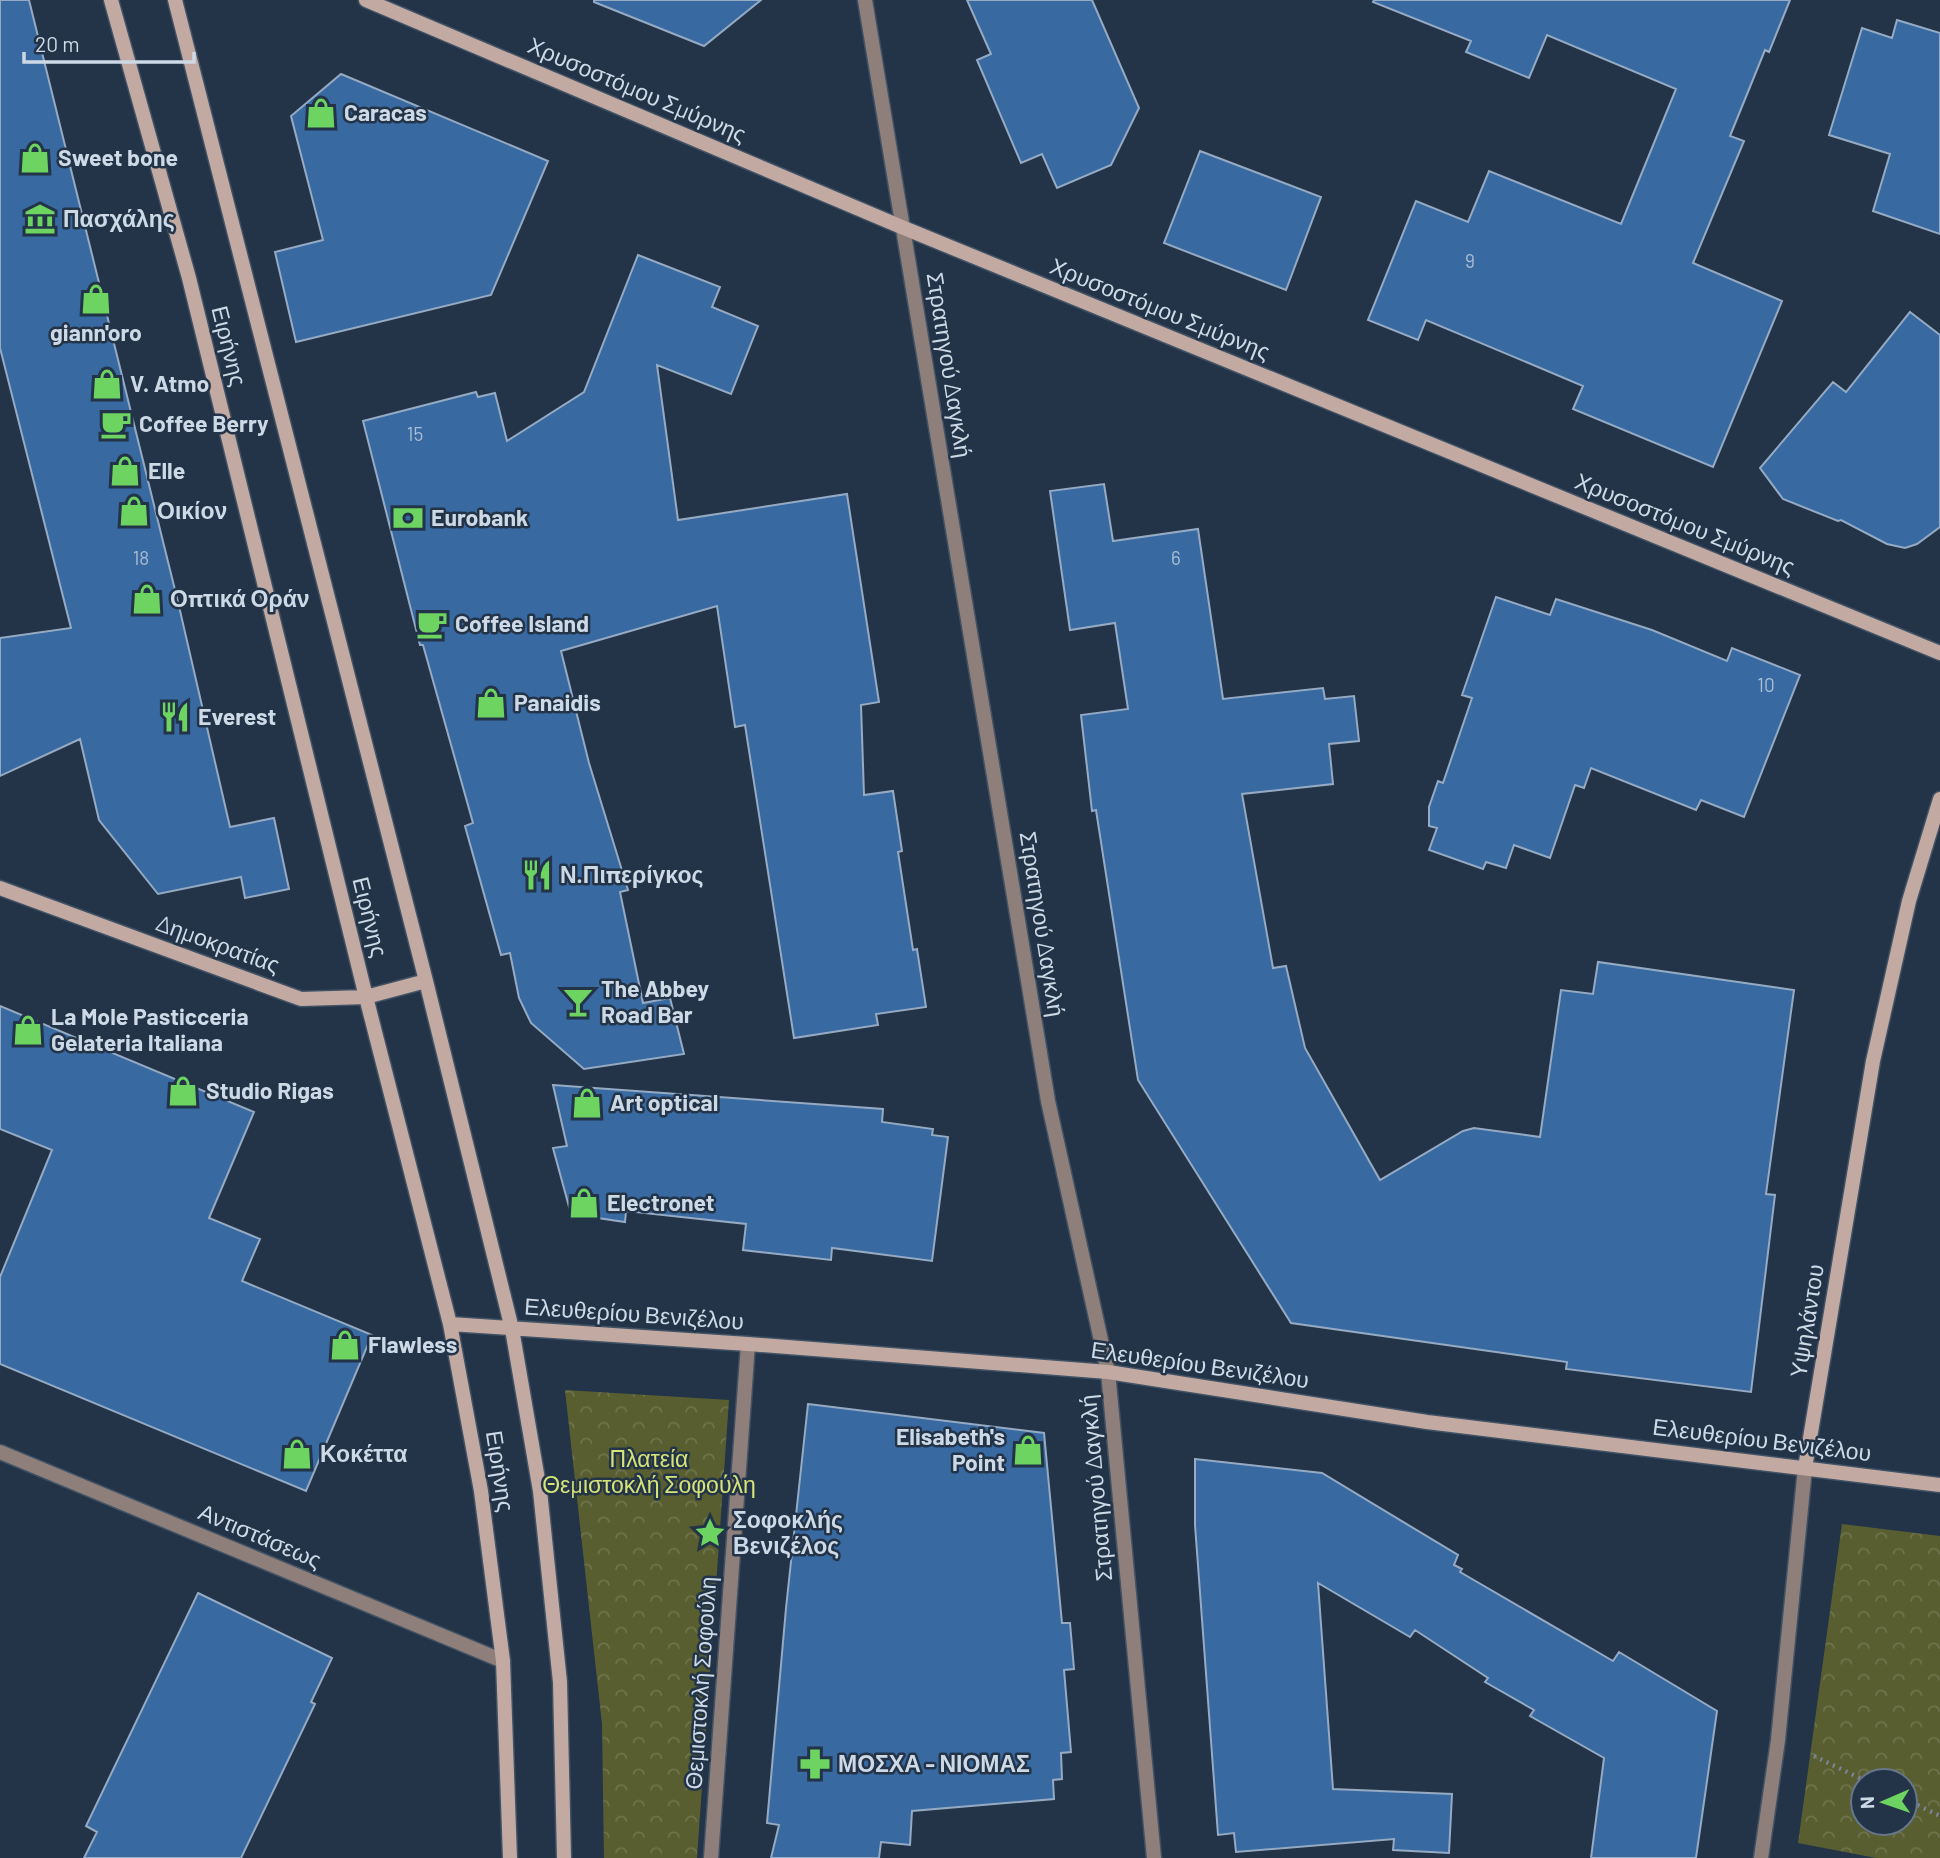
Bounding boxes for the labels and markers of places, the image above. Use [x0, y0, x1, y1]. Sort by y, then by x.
shop icon: Caracas [304, 96, 338, 130]
place label: Caracas [344, 98, 427, 126]
shop icon: Sweet bone [18, 141, 52, 175]
place label: Sweet bone [58, 143, 178, 171]
museum icon: Πασχάλης [23, 202, 57, 236]
place label: Πασχάλης [63, 204, 175, 232]
shop icon: giann'oro [79, 282, 113, 316]
place label: giann'oro [50, 318, 142, 346]
shop icon: V. Atmo [90, 367, 124, 401]
place label: V. Atmo [130, 369, 209, 397]
cafe icon: Coffee Berry [99, 407, 133, 441]
place label: Coffee Berry [139, 409, 269, 437]
shop icon: Elle [108, 454, 142, 488]
place label: Elle [148, 456, 185, 484]
shop icon: Οικίον [117, 494, 151, 528]
place label: Οικίον [157, 496, 227, 524]
bank icon: Eurobank [391, 501, 425, 535]
place label: Eurobank [431, 503, 528, 531]
shop icon: Οπτικά Οράν [130, 582, 164, 616]
place label: Οπτικά Οράν [170, 584, 310, 612]
cafe icon: Coffee Island [415, 607, 449, 641]
place label: Coffee Island [455, 609, 589, 637]
shop icon: Panaidis [474, 686, 508, 720]
place label: Panaidis [514, 688, 601, 716]
restaurant icon: Everest [158, 700, 192, 734]
place label: Everest [198, 702, 276, 730]
restaurant icon: Ν.Πιπερίγκος [520, 858, 554, 892]
place label: Ν.Πιπερίγκος [560, 860, 703, 888]
place label: The Abbey Road Bar [601, 974, 709, 1028]
bar icon: The Abbey Road Bar [561, 985, 595, 1019]
place label: La Mole Pasticceria Gelateria Italiana [51, 1002, 249, 1056]
shop icon: La Mole Pasticceria Gelateria Italiana [11, 1013, 45, 1047]
shop icon: Studio Rigas [166, 1074, 200, 1108]
place label: Studio Rigas [206, 1076, 334, 1104]
shop icon: Art optical [570, 1086, 604, 1120]
place label: Art optical [610, 1088, 718, 1116]
shop icon: Electronet [567, 1186, 601, 1220]
place label: Electronet [607, 1188, 715, 1216]
shop icon: Flawless [328, 1328, 362, 1362]
place label: Flawless [368, 1330, 457, 1358]
place label: Elisabeth's Point [896, 1422, 1005, 1476]
shop icon: Elisabeth's Point [1011, 1433, 1045, 1467]
shop icon: Κοκέττα [280, 1437, 314, 1471]
place label: Κοκέττα [320, 1439, 407, 1467]
place label: Σοφοκλής Βενιζέλος [733, 1505, 843, 1559]
place icon: Σοφοκλής Βενιζέλος [693, 1516, 727, 1550]
pharmacy icon: ΜΟΣΧΑ - ΝΙΟΜΑΣ [798, 1747, 832, 1781]
place label: ΜΟΣΧΑ - ΝΙΟΜΑΣ [838, 1749, 1030, 1777]

